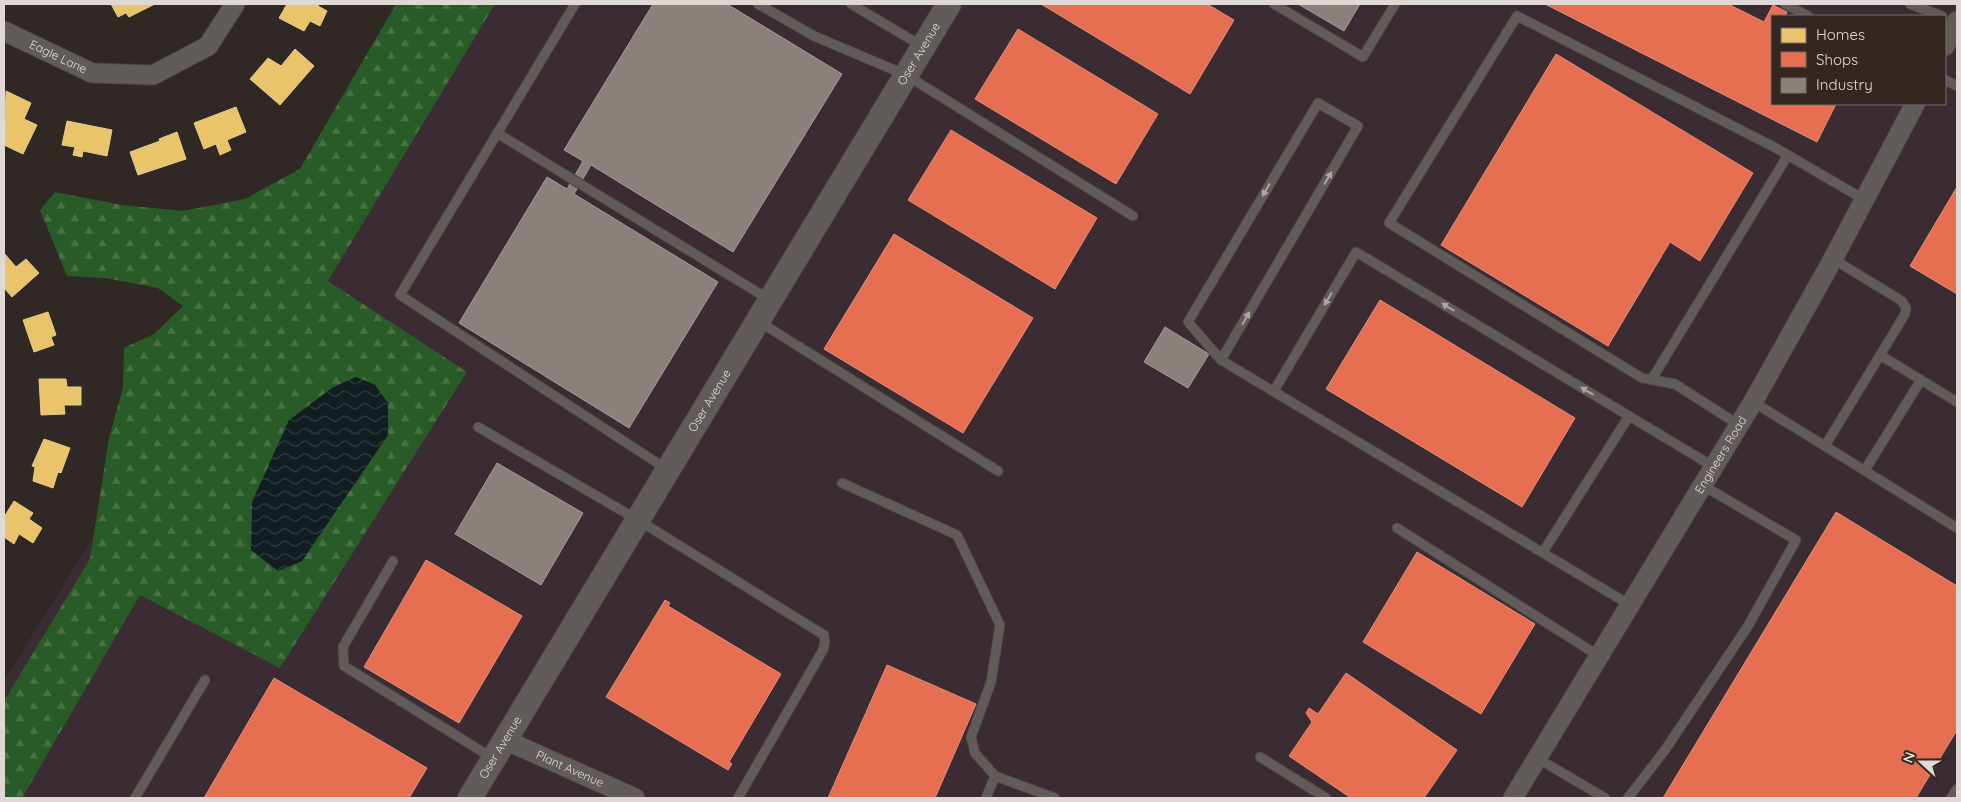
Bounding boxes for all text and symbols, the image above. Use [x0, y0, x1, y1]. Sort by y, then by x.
legend [1771, 15, 1946, 105]
street label: Oser Avenue [894, 19, 943, 88]
text: Homes [1816, 25, 1865, 44]
street label: Eagle Lane [27, 36, 90, 77]
text: Shops [1816, 50, 1858, 69]
text: Industry [1816, 75, 1873, 94]
one-way arrow [1323, 171, 1332, 184]
one-way arrow [1262, 183, 1271, 196]
one-way arrow [1323, 293, 1332, 306]
one-way arrow [1441, 303, 1454, 312]
one-way arrow [1241, 311, 1250, 325]
street label: Oser Avenue [685, 366, 734, 435]
one-way arrow [1581, 386, 1594, 395]
street label: Engineers Road [1691, 413, 1750, 496]
street label: Oser Avenue [475, 713, 525, 781]
north arrow [1896, 737, 1946, 787]
street label: Plant Avenue [534, 747, 606, 790]
text: N [1899, 749, 1919, 765]

